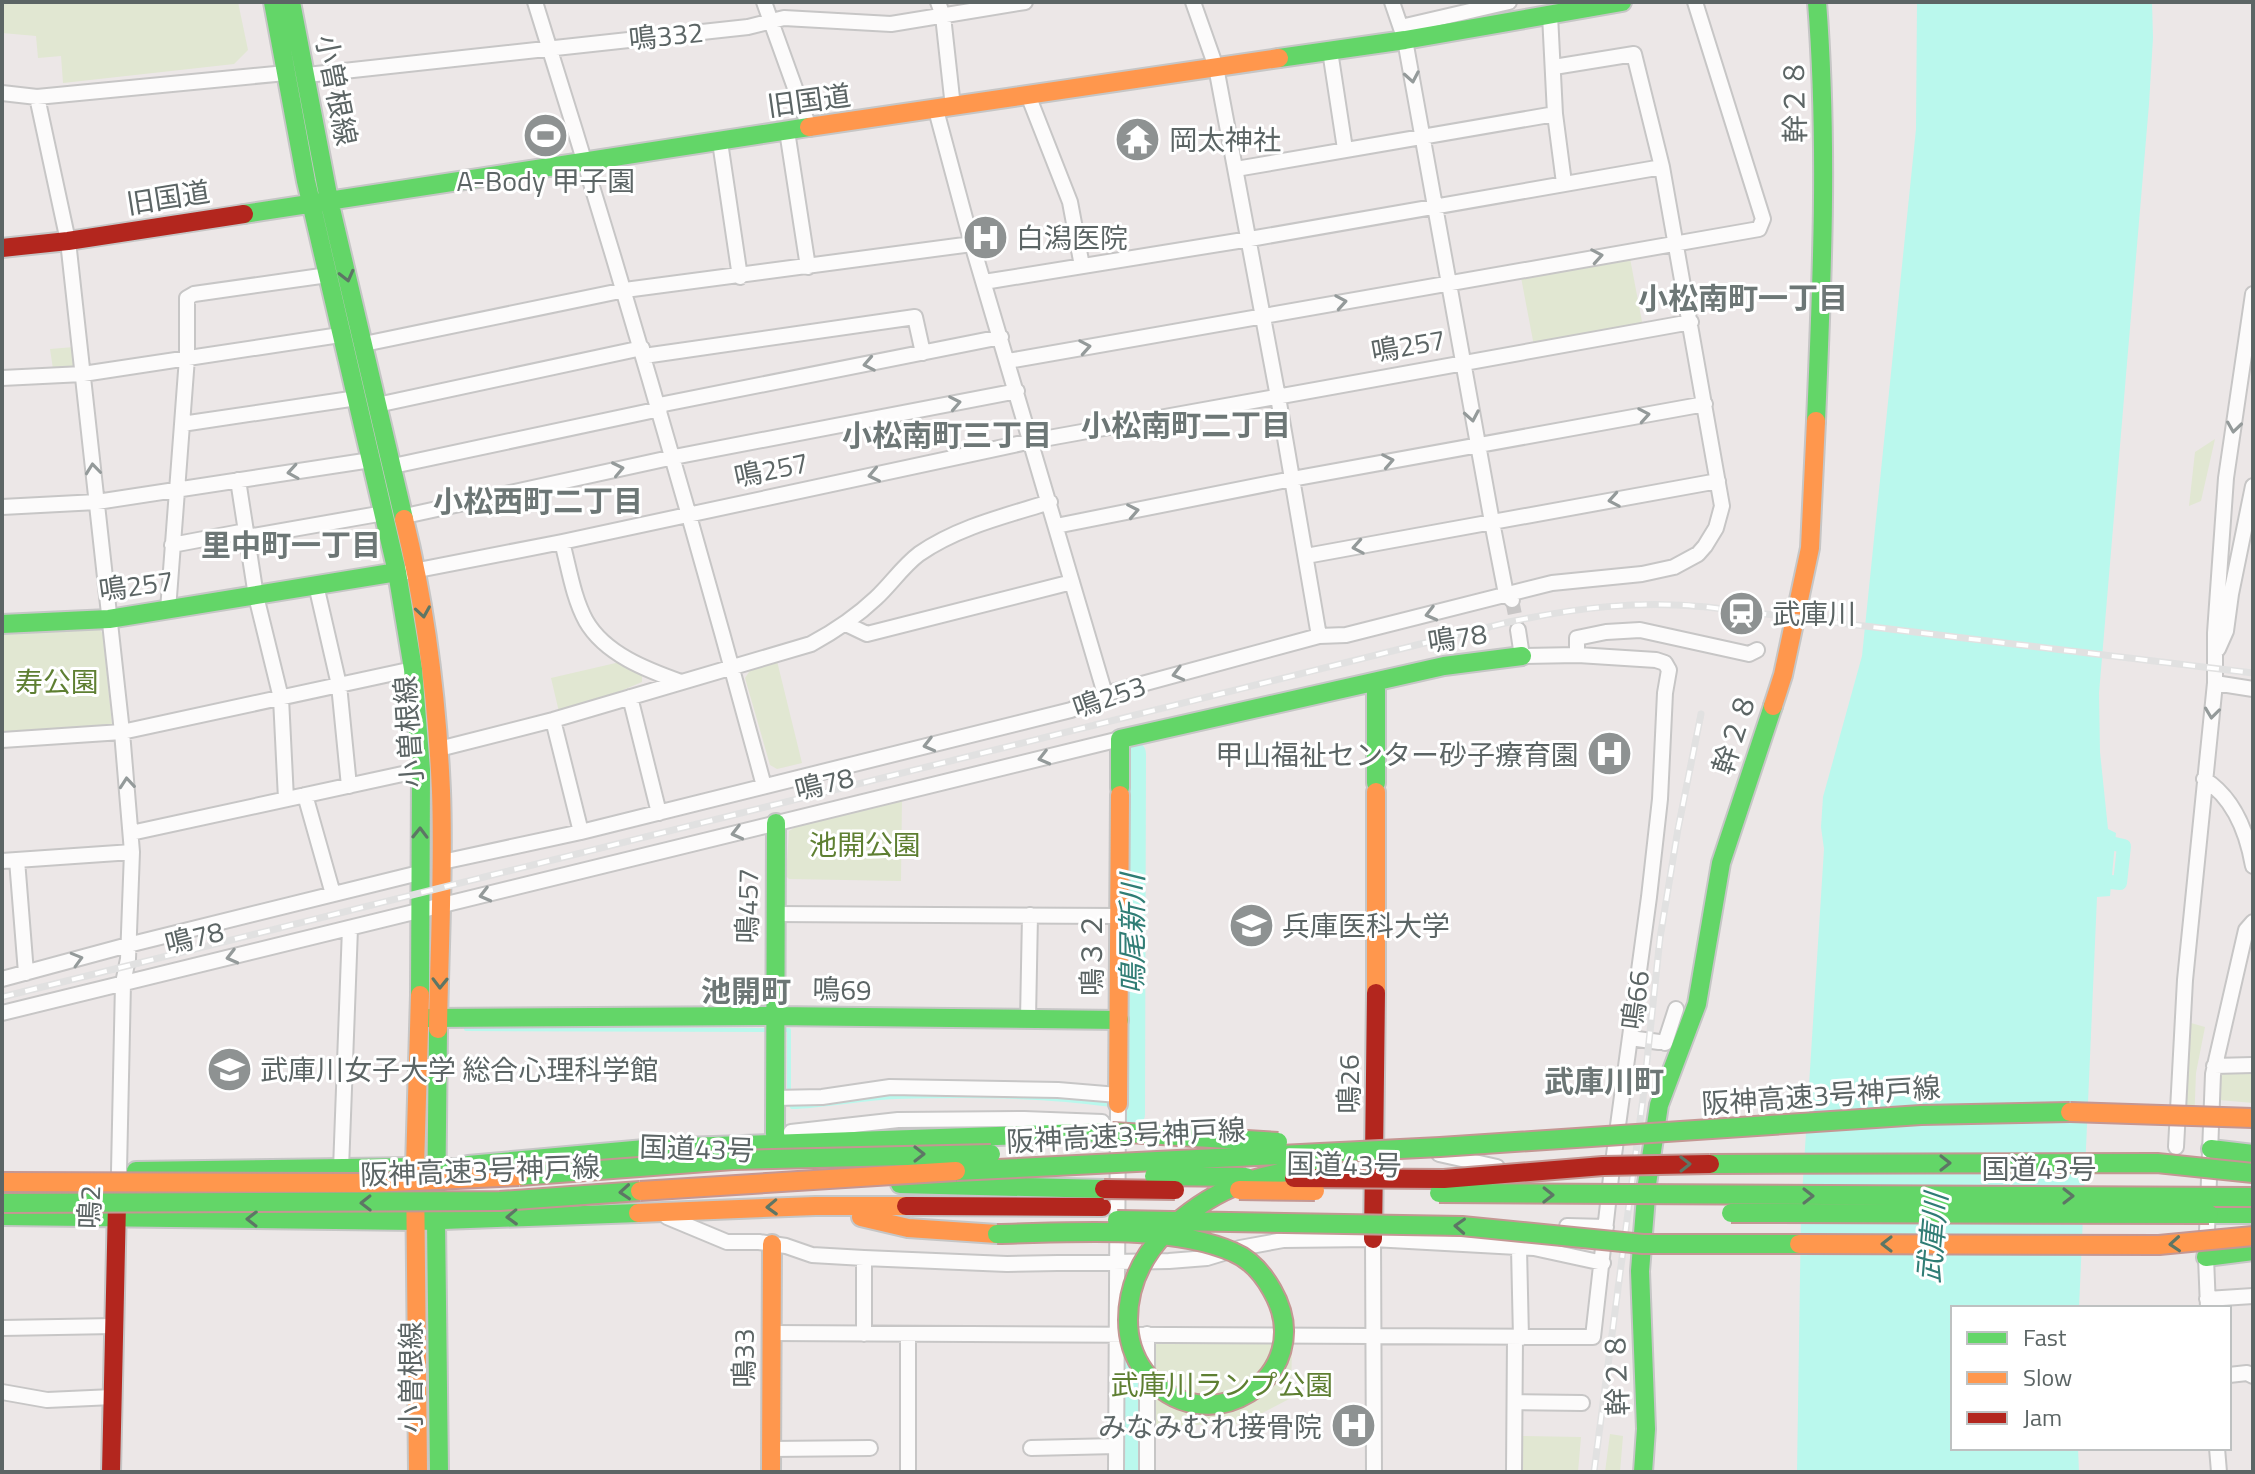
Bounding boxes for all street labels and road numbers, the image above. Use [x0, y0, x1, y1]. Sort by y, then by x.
street label: 鳴332 [626, 10, 706, 60]
street label: 小曽根線 [305, 31, 369, 149]
street label: 幹２８ [1772, 59, 1816, 143]
street label: 旧国道 [764, 73, 854, 127]
street label: 旧国道 [123, 169, 213, 225]
street label: 鳴257 [1367, 317, 1449, 373]
street label: 鳴257 [730, 440, 812, 498]
street label: 鳴257 [96, 558, 176, 612]
street label: 鳴78 [1424, 611, 1490, 663]
street label: 鳴253 [1067, 663, 1151, 729]
street label: 小曽根線 [383, 675, 433, 789]
street label: 幹２８ [1701, 686, 1767, 780]
street label: 鳴78 [790, 755, 858, 811]
street label: 鳴457 [725, 868, 769, 944]
street label: 鳴78 [160, 909, 228, 965]
street label: 鳴３２ [1070, 912, 1113, 996]
street label: 鳴69 [812, 967, 872, 1011]
street label: 鳴66 [1610, 968, 1660, 1032]
street label: 鳴26 [1327, 1054, 1370, 1114]
street label: 阪神高速3号神戸線 [1700, 1065, 1942, 1125]
street label: 阪神高速3号神戸線 [1005, 1107, 1247, 1163]
street label: 国道43号 [639, 1124, 755, 1172]
street label: 国道43号 [1286, 1141, 1402, 1187]
street label: 阪神高速3号神戸線 [359, 1144, 601, 1196]
street label: 国道43号 [1981, 1147, 2097, 1190]
street label: 鳴2 [67, 1184, 111, 1230]
street label: 小曽根線 [389, 1321, 432, 1433]
street label: 鳴33 [722, 1328, 765, 1388]
street label: 幹２８ [1593, 1331, 1639, 1417]

